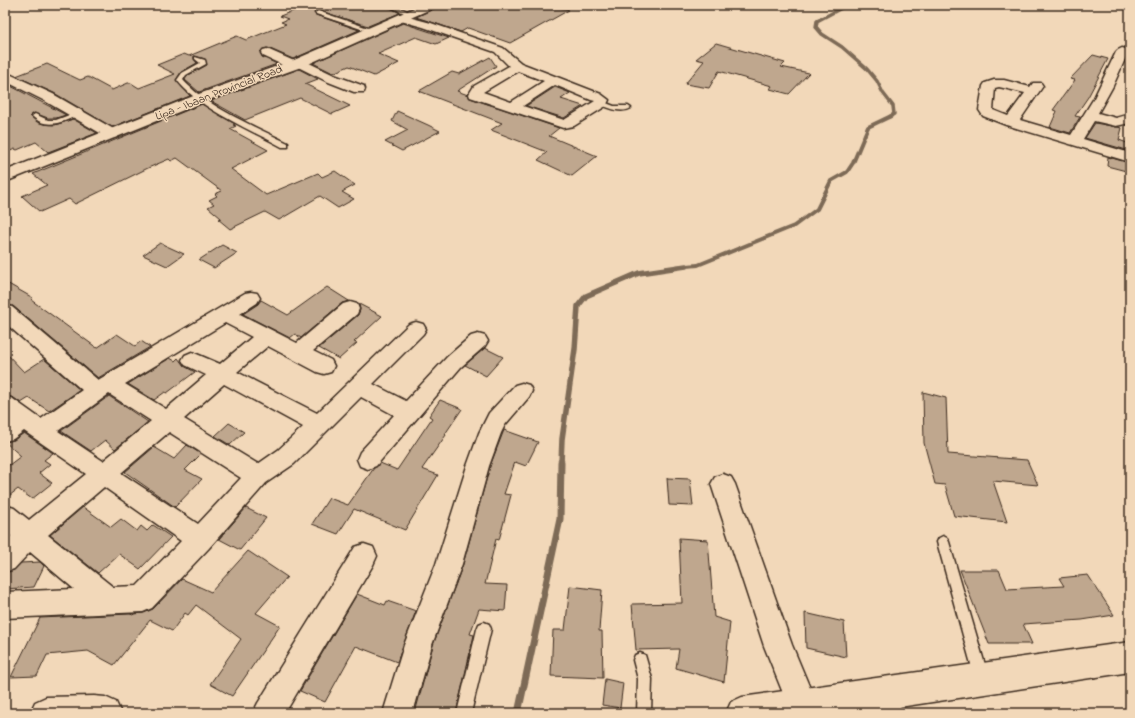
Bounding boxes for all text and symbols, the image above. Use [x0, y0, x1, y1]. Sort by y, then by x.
street label: Lipa - Ibaan Provincial Road [153, 60, 286, 126]

